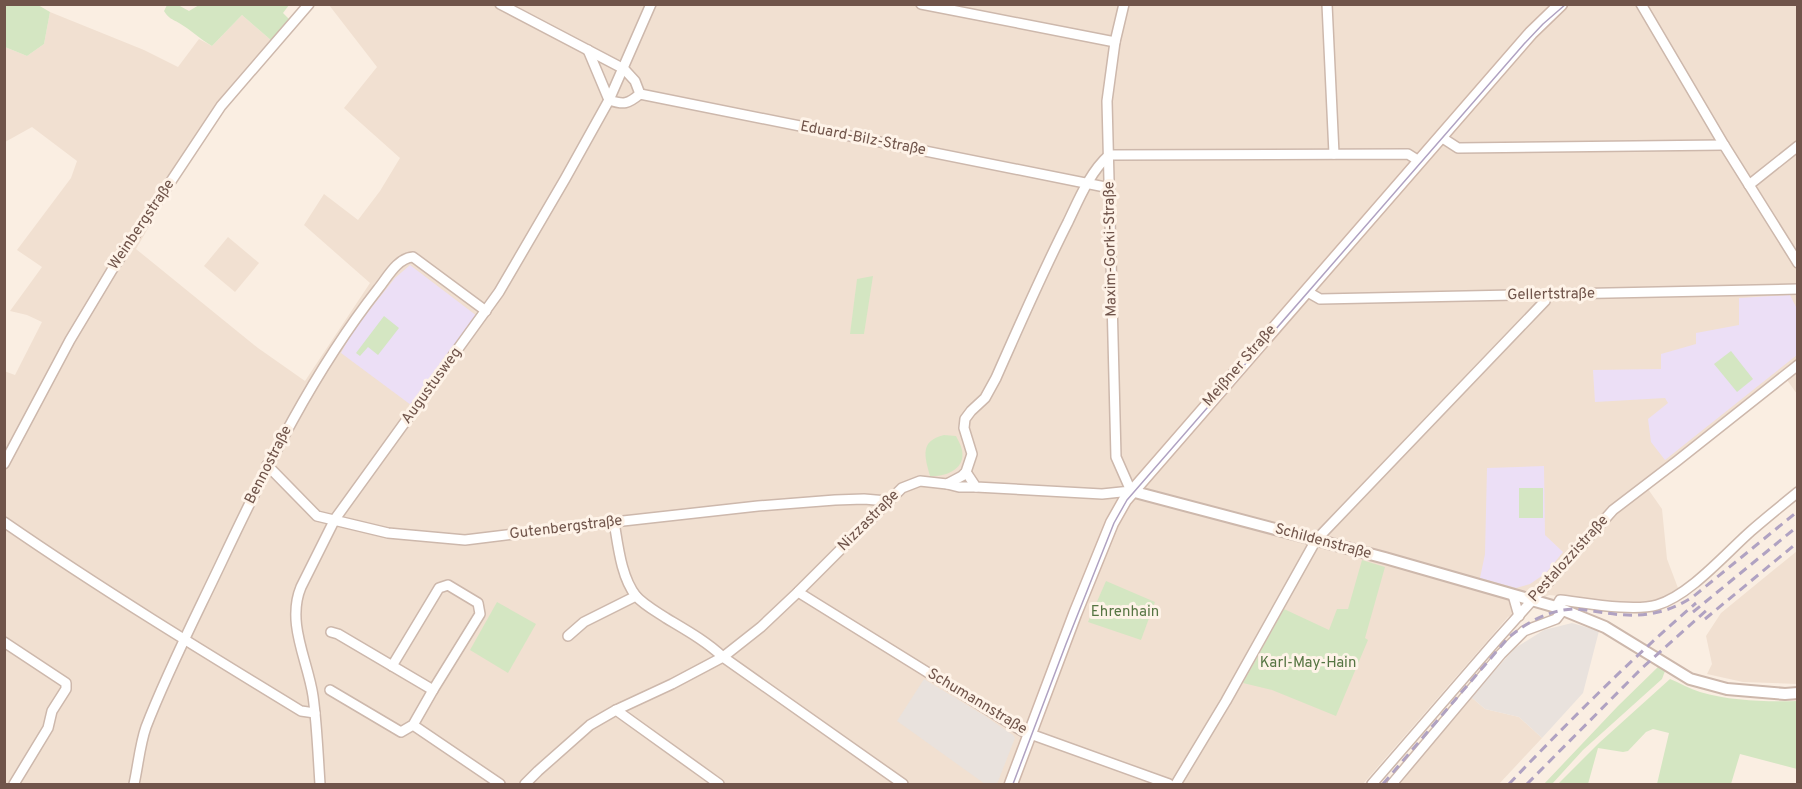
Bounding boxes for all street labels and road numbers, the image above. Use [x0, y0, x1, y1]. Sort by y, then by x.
street label: Eduard-Bilz-Straße [799, 117, 927, 161]
street label: Weinbergstraße [105, 176, 179, 274]
street label: Maxim-Gorki-Straße [1100, 181, 1122, 317]
street label: Gellertstraße [1507, 285, 1595, 305]
street label: Meißner Straße [1199, 321, 1281, 411]
street label: Augustusweg [398, 344, 466, 428]
street label: Bennostraße [241, 423, 297, 507]
street label: Nizzastraße [834, 486, 904, 556]
street label: Gutenbergstraße [509, 512, 623, 544]
street label: Pestalozzistraße [1525, 512, 1613, 606]
street label: Schildenstraße [1273, 520, 1373, 564]
street label: Schumannstraße [924, 665, 1030, 739]

